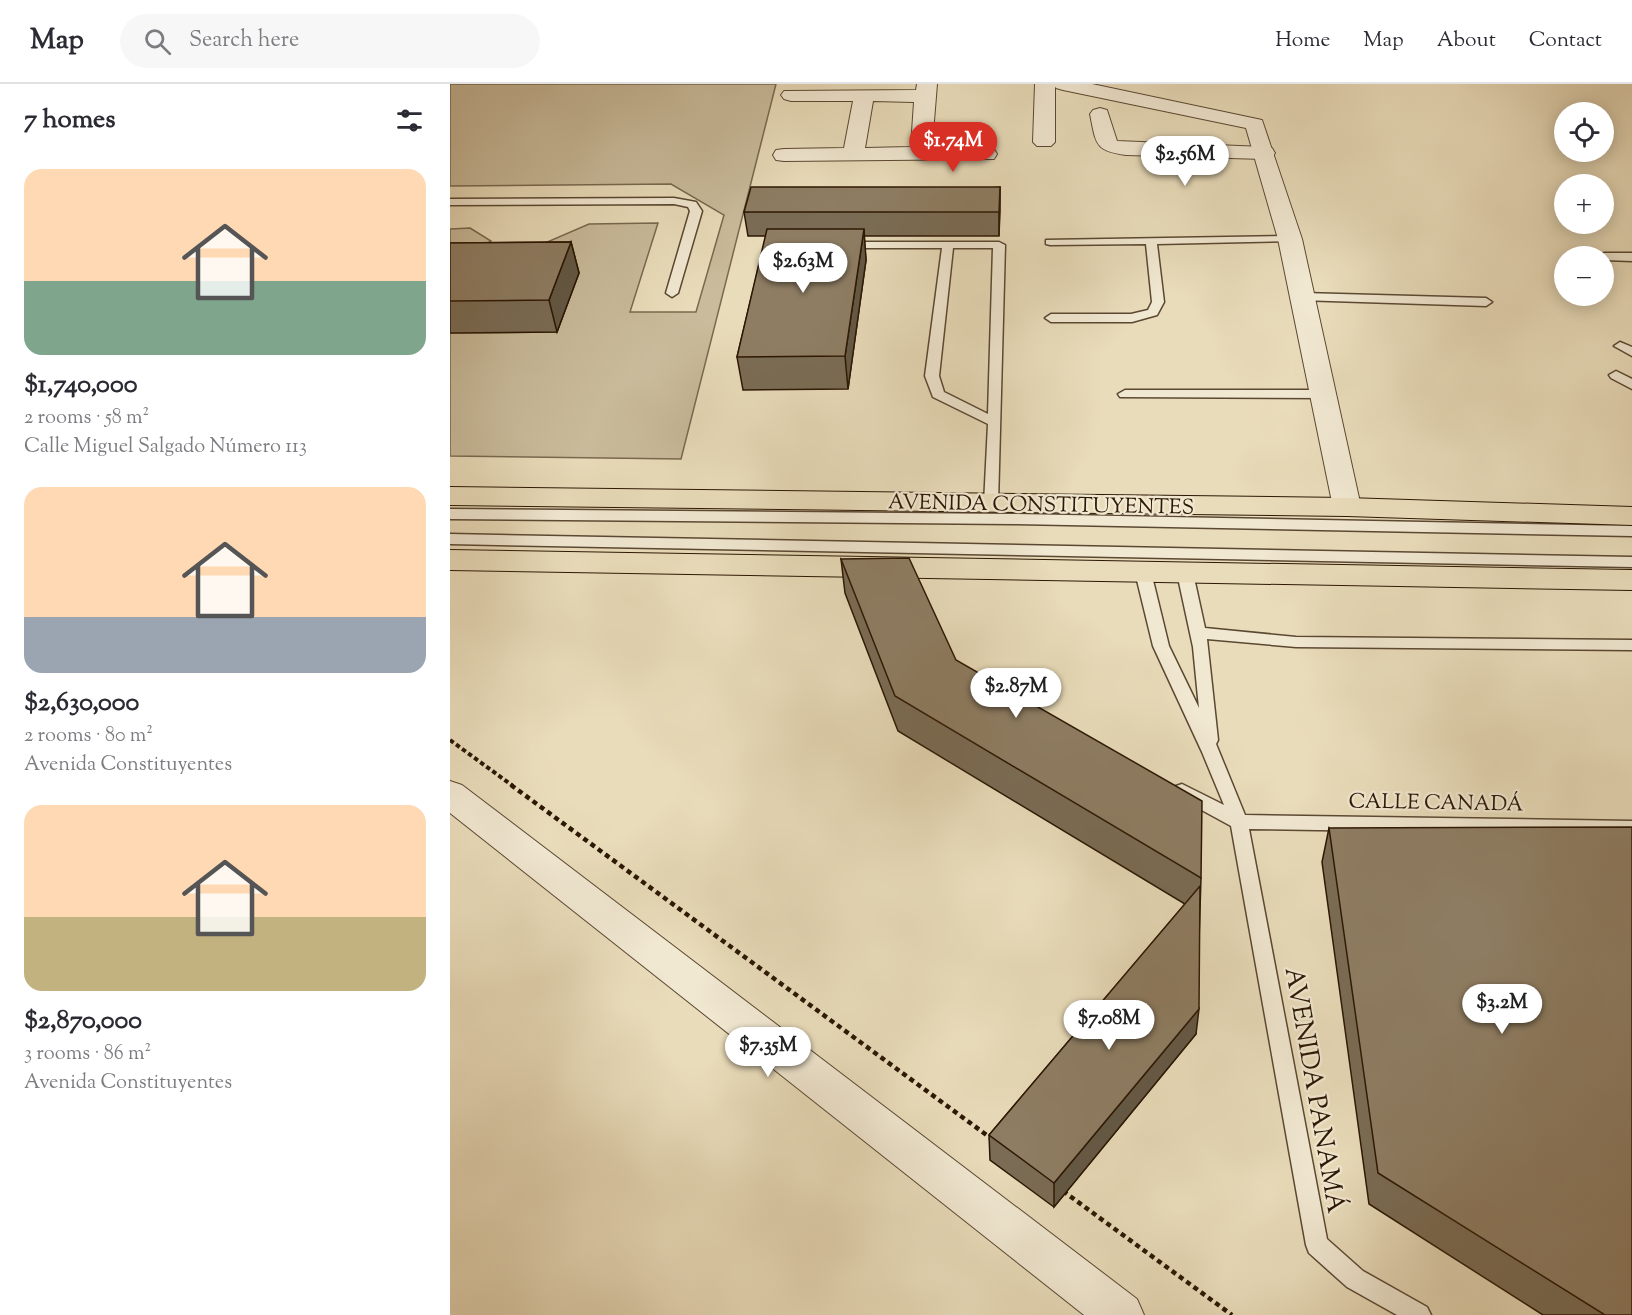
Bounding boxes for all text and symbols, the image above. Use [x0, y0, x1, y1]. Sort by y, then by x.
search box [120, 14, 540, 68]
text: Map [30, 21, 84, 61]
icon: search [141, 25, 174, 58]
text: Search here [189, 25, 299, 57]
text: Home [1275, 26, 1330, 56]
text: Map [1363, 26, 1404, 56]
text: About [1437, 26, 1496, 56]
text: Contact [1529, 26, 1602, 56]
text: 7 homes [24, 102, 115, 139]
map controls [1554, 102, 1614, 306]
button: locate [1554, 102, 1614, 162]
icon: filters [393, 104, 426, 137]
pin: $1.74M [904, 122, 1002, 173]
text: $1.74M [923, 127, 983, 156]
pin: $2.56M [1136, 136, 1234, 187]
text: $2.56M [1155, 141, 1215, 170]
button: + [1554, 174, 1614, 234]
icon: home [171, 208, 279, 316]
pin: $2.63M [754, 243, 852, 294]
button: − [1554, 246, 1614, 306]
text: $2.63M [772, 248, 834, 277]
text: $1,740,000 [24, 367, 137, 404]
text: 2 rooms · 58 m² [24, 404, 149, 433]
text: Calle Miguel Salgado Número 113 [24, 433, 307, 462]
street label: AVENIDA CONSTITUYENTES [888, 488, 1194, 524]
icon: home [171, 526, 279, 634]
pin: $2.87M [967, 668, 1065, 719]
text: $2.87M [984, 673, 1048, 702]
text: $2,630,000 [24, 685, 139, 722]
text: 2 rooms · 80 m² [24, 722, 153, 751]
text: Avenida Constituyentes [24, 751, 232, 780]
street label: CALLE CANADÁ [1348, 787, 1524, 821]
icon: home [171, 844, 279, 952]
street label: AVENIDA PANAMÁ [1274, 964, 1353, 1216]
pin: $3.2M [1460, 984, 1544, 1035]
text: $3.2M [1476, 989, 1528, 1018]
pin: $7.08M [1060, 1000, 1158, 1051]
text: $2,870,000 [24, 1003, 142, 1040]
text: $7.08M [1077, 1005, 1141, 1034]
pin: $7.35M [719, 1027, 817, 1078]
text: $7.35M [739, 1032, 797, 1061]
text: 3 rooms · 86 m² [24, 1040, 151, 1069]
text: Avenida Constituyentes [24, 1069, 232, 1098]

